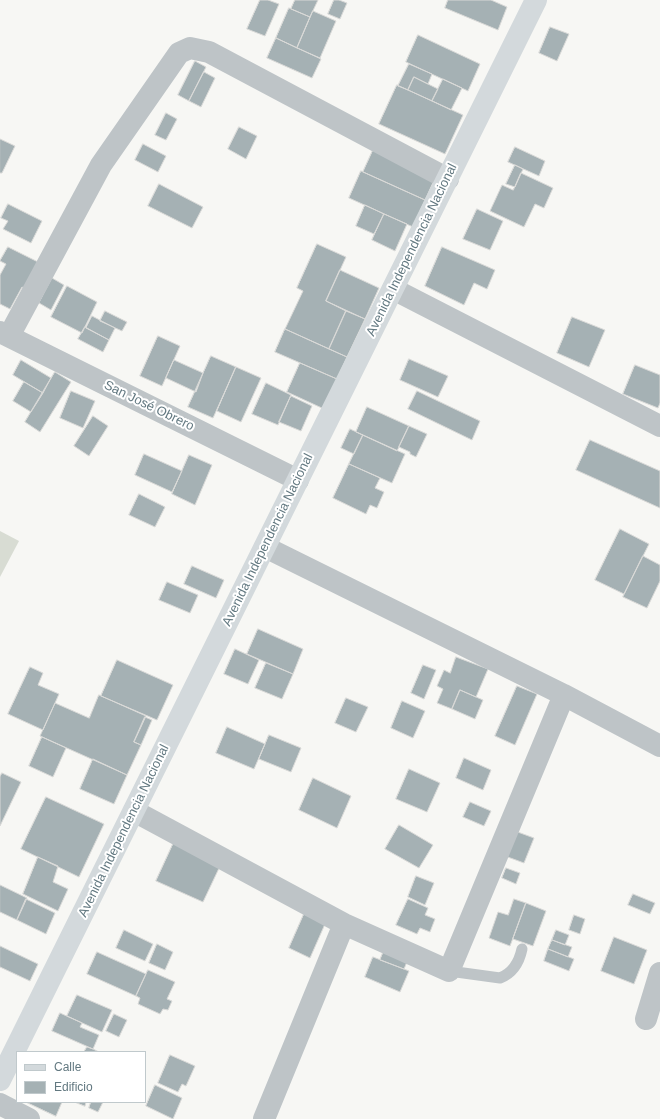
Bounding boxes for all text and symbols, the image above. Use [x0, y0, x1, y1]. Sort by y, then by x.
street label: Avenida Independencia Nacional [363, 161, 461, 339]
street label: San José Obrero [101, 377, 197, 435]
street label: Avenida Independencia Nacional [219, 451, 317, 629]
street label: Avenida Independencia Nacional [75, 742, 173, 920]
legend [16, 1051, 146, 1103]
text: Calle [54, 1060, 81, 1074]
text: Edificio [54, 1080, 93, 1094]

